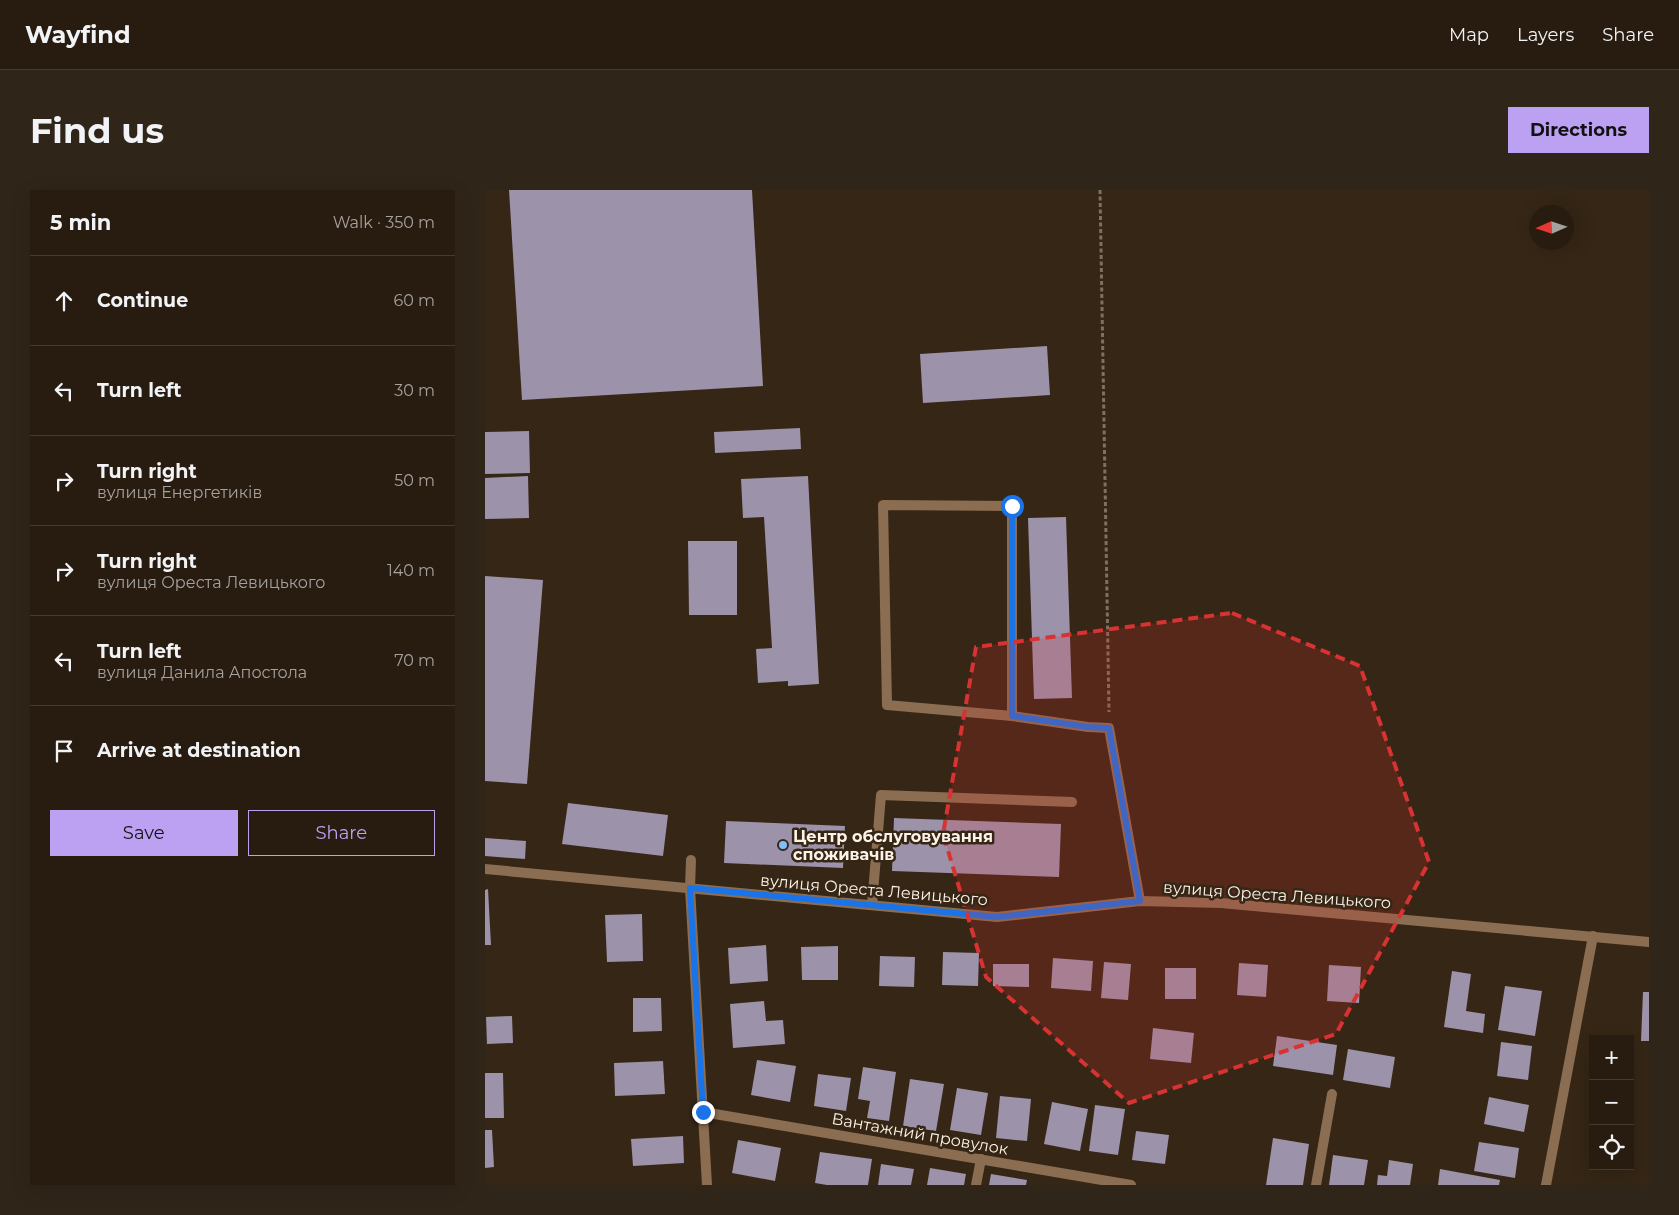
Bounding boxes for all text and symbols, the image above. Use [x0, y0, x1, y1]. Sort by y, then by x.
text: Wayfind [25, 20, 131, 49]
text: Map [1449, 24, 1489, 46]
text: Layers [1517, 24, 1574, 46]
text: Share [1602, 24, 1654, 46]
button: Directions [1508, 107, 1649, 153]
text: Find us [30, 109, 164, 152]
north arrow [1529, 205, 1574, 250]
text: 5 min [50, 210, 111, 235]
text: Walk · 350 m [333, 213, 435, 232]
icon: ahead [50, 287, 78, 315]
text: Continue [97, 289, 188, 312]
text: 60 m [393, 291, 435, 310]
icon: left [50, 377, 78, 405]
text: Turn left [97, 379, 182, 402]
text: 30 m [394, 381, 435, 400]
text: Turn right [97, 460, 197, 483]
icon: right [50, 467, 78, 495]
text: 50 m [394, 471, 435, 490]
text: вулиця Енергетиків [97, 483, 262, 502]
route start [1001, 495, 1024, 518]
text: Turn right [97, 550, 197, 573]
icon: right [50, 557, 78, 585]
text: 140 m [387, 561, 435, 580]
text: вулиця Ореста Левицького [97, 573, 325, 592]
text: Turn left [97, 640, 182, 663]
icon: left [50, 647, 78, 675]
text: 70 m [394, 651, 435, 670]
text: вулиця Данила Апостола [97, 663, 307, 682]
icon: arrive [50, 737, 78, 765]
text: Arrive at destination [97, 739, 301, 762]
button: Save [50, 810, 238, 856]
button: Share [248, 810, 435, 856]
place label: Центр обслуговування споживачів [793, 827, 993, 864]
marker: Центр обслуговування споживачів [777, 839, 789, 851]
street label: вулиця Ореста Левицького [759, 871, 989, 909]
street label: вулиця Ореста Левицького [1162, 878, 1392, 912]
map controls [1589, 1035, 1634, 1170]
button: + [1589, 1035, 1634, 1080]
button: − [1589, 1080, 1634, 1125]
route end [692, 1101, 715, 1124]
street label: Вантажний провулок [830, 1109, 1010, 1159]
button: locate [1589, 1125, 1634, 1170]

